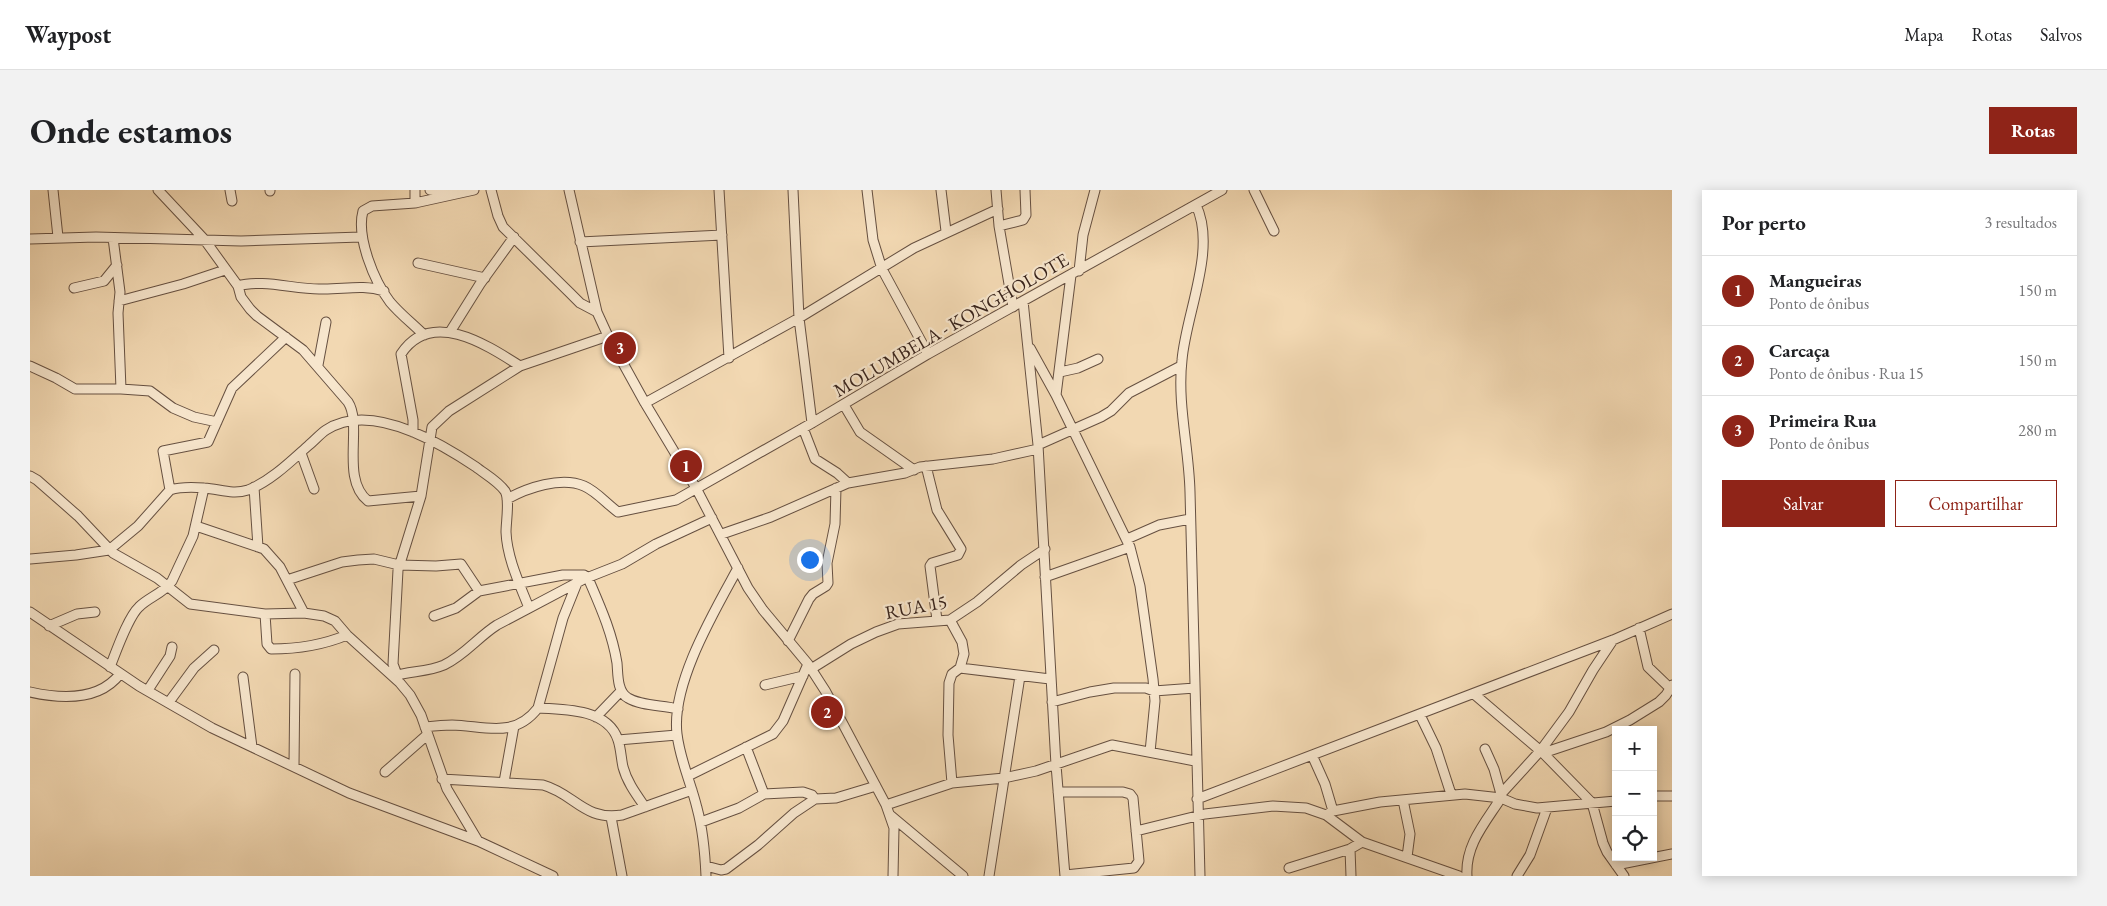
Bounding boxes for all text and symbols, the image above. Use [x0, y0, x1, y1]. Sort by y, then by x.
text: Waypost [25, 19, 111, 50]
text: Mapa [1904, 23, 1944, 46]
text: Rotas [1972, 23, 2012, 46]
text: Salvos [2040, 23, 2082, 46]
button: Rotas [1989, 107, 2077, 154]
text: Onde estamos [30, 108, 232, 153]
text: Por perto [1722, 209, 1806, 236]
text: 3 resultados [1985, 212, 2057, 233]
street label: MOLUMBELA - KONGHOLOTE [829, 247, 1073, 403]
text: Mangueiras [1769, 268, 1862, 293]
text: 1 [1734, 280, 1742, 301]
text: 150 m [2018, 280, 2057, 301]
text: Ponto de ônibus [1769, 293, 1869, 314]
pin: 3 [604, 329, 636, 367]
text: Carcaça [1769, 338, 1830, 363]
text: 2 [1734, 350, 1742, 371]
text: 150 m [2018, 350, 2057, 371]
text: Ponto de ônibus · Rua 15 [1769, 363, 1924, 384]
text: Primeira Rua [1769, 408, 1876, 433]
text: 3 [1734, 420, 1742, 441]
text: 280 m [2018, 420, 2057, 441]
text: Ponto de ônibus [1769, 433, 1869, 454]
pin: 1 [670, 447, 702, 485]
button: Salvar [1722, 480, 1885, 527]
button: Compartilhar [1895, 480, 2057, 527]
your location [797, 547, 823, 573]
street label: RUA 15 [883, 589, 949, 625]
pin: 2 [811, 693, 843, 731]
map controls [1612, 726, 1657, 861]
button: + [1612, 726, 1657, 771]
button: − [1612, 771, 1657, 816]
button: locate [1612, 816, 1657, 861]

